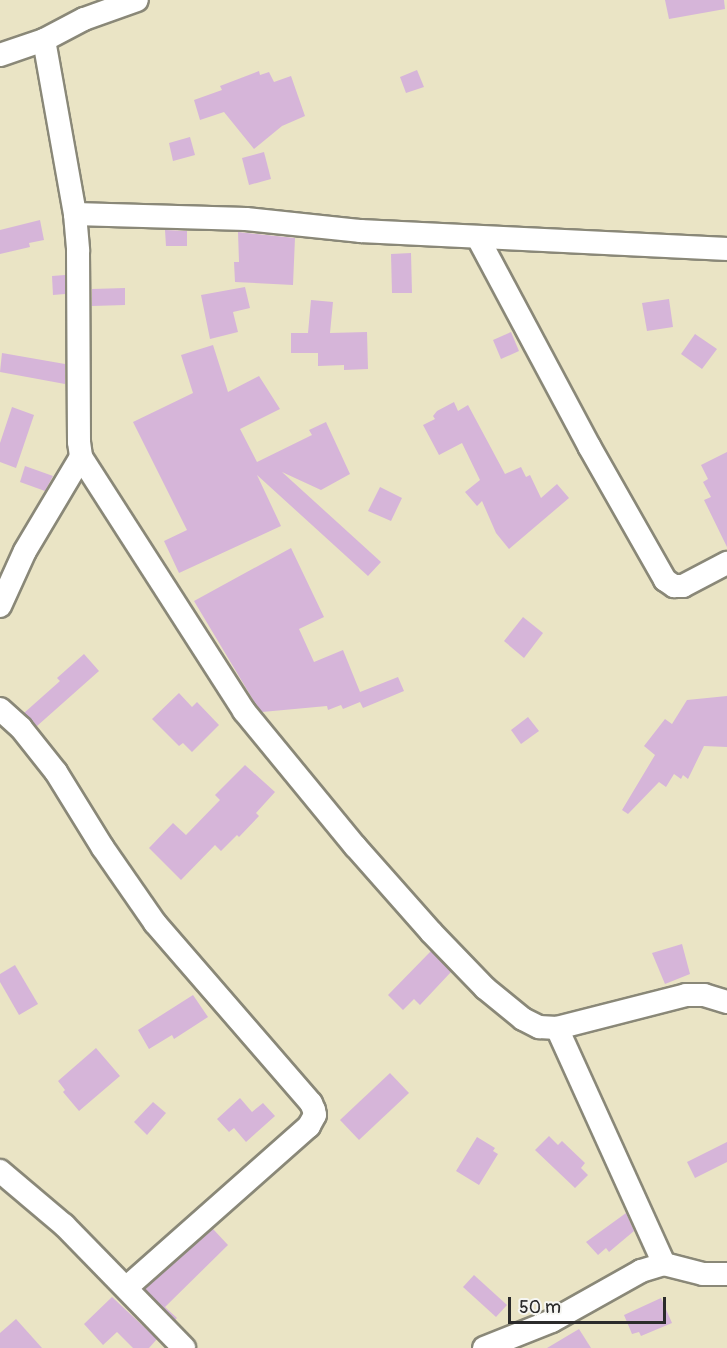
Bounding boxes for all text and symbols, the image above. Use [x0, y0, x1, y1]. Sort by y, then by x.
scale bar [511, 1285, 668, 1323]
text: 50 m [519, 1296, 561, 1319]

